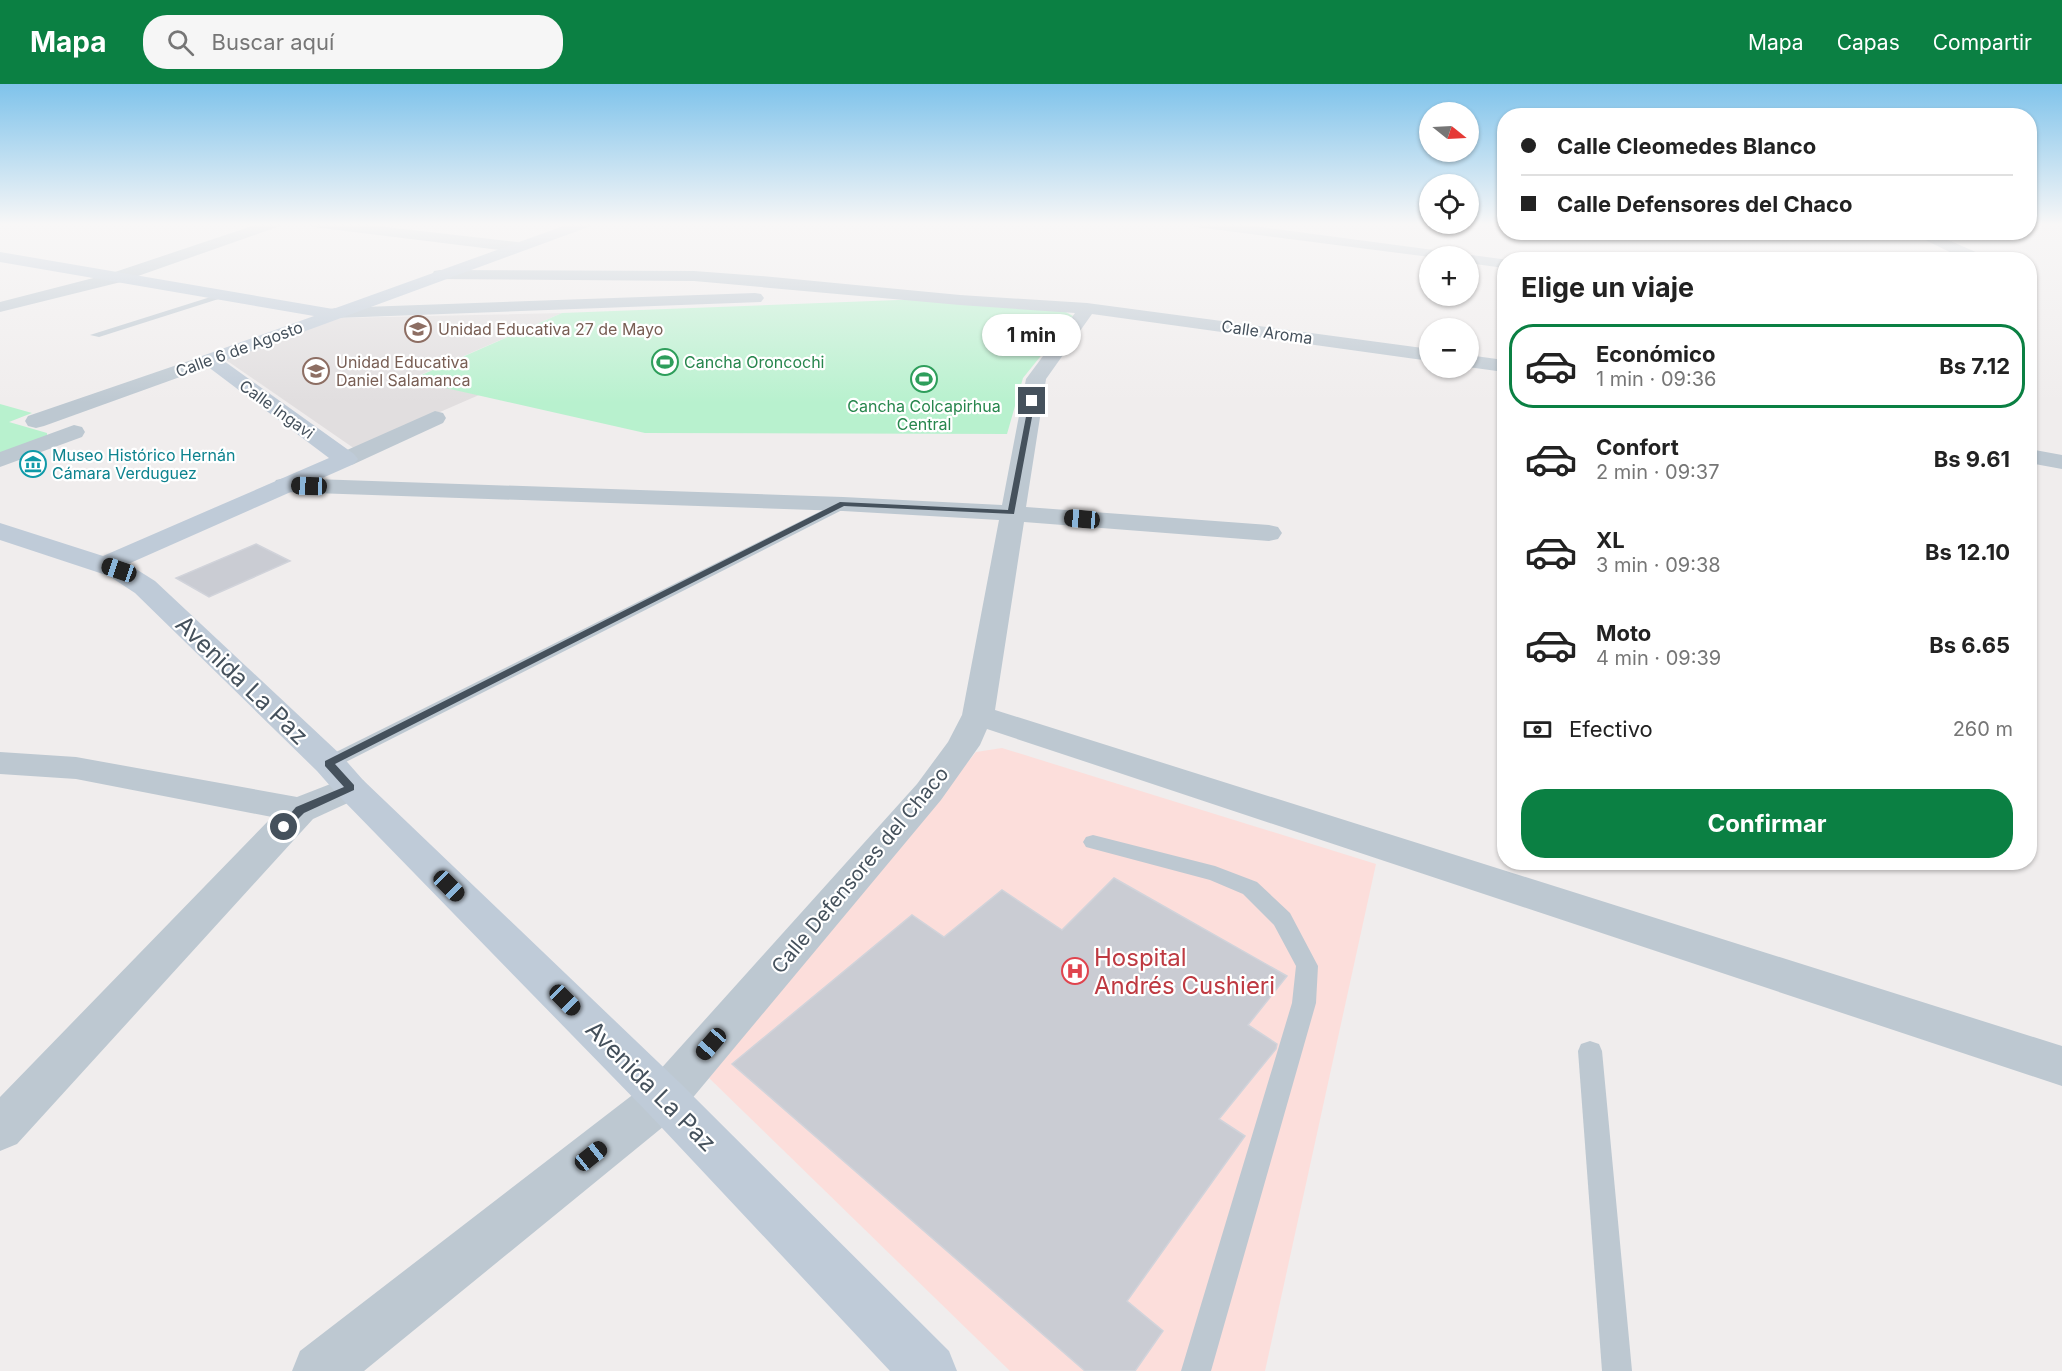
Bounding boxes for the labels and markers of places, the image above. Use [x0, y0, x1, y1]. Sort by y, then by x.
school or university icon: Unidad Educativa 27 de Mayo [403, 314, 433, 344]
place label: Unidad Educativa 27 de Mayo [438, 319, 663, 339]
sports icon: Cancha Oroncochi [650, 347, 680, 377]
place label: Unidad Educativa Daniel Salamanca [336, 352, 470, 390]
place label: Cancha Oroncochi [684, 352, 824, 372]
school or university icon: Unidad Educativa Daniel Salamanca [301, 356, 331, 386]
sports icon: Cancha Colcapirhua Central [909, 364, 939, 394]
place label: Cancha Colcapirhua Central [847, 396, 1001, 434]
place label: Museo Histórico Hernán Cámara Verduguez [52, 445, 235, 483]
museum icon: Museo Histórico Hernán Cámara Verduguez [18, 449, 48, 479]
place label: Hospital Andrés Cushieri [1094, 943, 1275, 1000]
hospital icon: Hospital Andrés Cushieri [1060, 956, 1090, 986]

